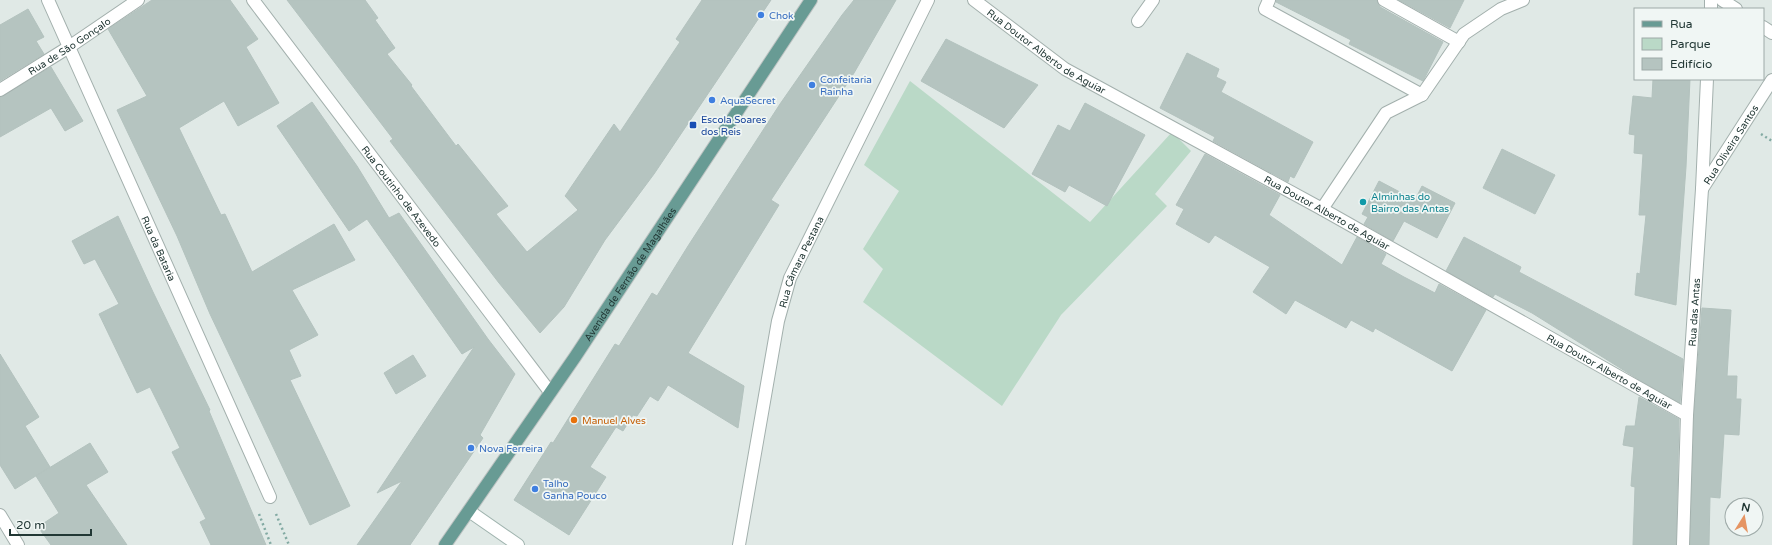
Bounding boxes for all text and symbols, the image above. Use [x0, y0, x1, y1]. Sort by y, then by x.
street label: Rua Doutor Alberto de Aguiar [984, 7, 1108, 97]
legend [1634, 8, 1764, 80]
marker: Chok [756, 10, 766, 20]
place label: Chok [769, 10, 794, 22]
street label: Rua de São Gonçalo [26, 15, 113, 78]
text: Rua [1670, 17, 1693, 31]
text: Parque [1670, 37, 1711, 51]
text: Edifício [1670, 57, 1712, 71]
place label: Confeitaria Rainha [820, 74, 872, 98]
marker: Confeitaria Rainha [807, 80, 817, 90]
marker: AquaSecret [707, 95, 717, 105]
place label: AquaSecret [720, 95, 776, 107]
street label: Rua Oliveira Santos [1701, 103, 1762, 187]
place label: Escola Soares dos Reis [701, 114, 766, 138]
marker: Escola Soares dos Reis [688, 120, 698, 130]
street label: Rua Coutinho de Azevedo [359, 144, 443, 250]
street label: Rua Doutor Alberto de Aguiar [1262, 174, 1392, 253]
place label: Alminhas do Bairro das Antas [1371, 191, 1449, 215]
marker: Alminhas do Bairro das Antas [1358, 197, 1368, 207]
street label: Avenida de Fernão de Magalhães [582, 205, 679, 344]
street label: Rua da Bataria [138, 214, 178, 283]
street label: Rua Câmara Pestana [777, 214, 827, 309]
street label: Rua das Antas [1687, 278, 1703, 347]
street label: Rua Doutor Alberto de Aguiar [1544, 332, 1674, 412]
marker: Manuel Alves [569, 415, 579, 425]
place label: Manuel Alves [582, 415, 646, 427]
marker: Nova Ferreira [466, 443, 476, 453]
place label: Nova Ferreira [479, 443, 543, 455]
place label: Talho Ganha Pouco [543, 478, 607, 502]
marker: Talho Ganha Pouco [530, 484, 540, 494]
north arrow [1724, 497, 1764, 537]
text: N [1740, 500, 1751, 515]
scale bar [10, 511, 91, 537]
text: 20 m [16, 518, 45, 532]

